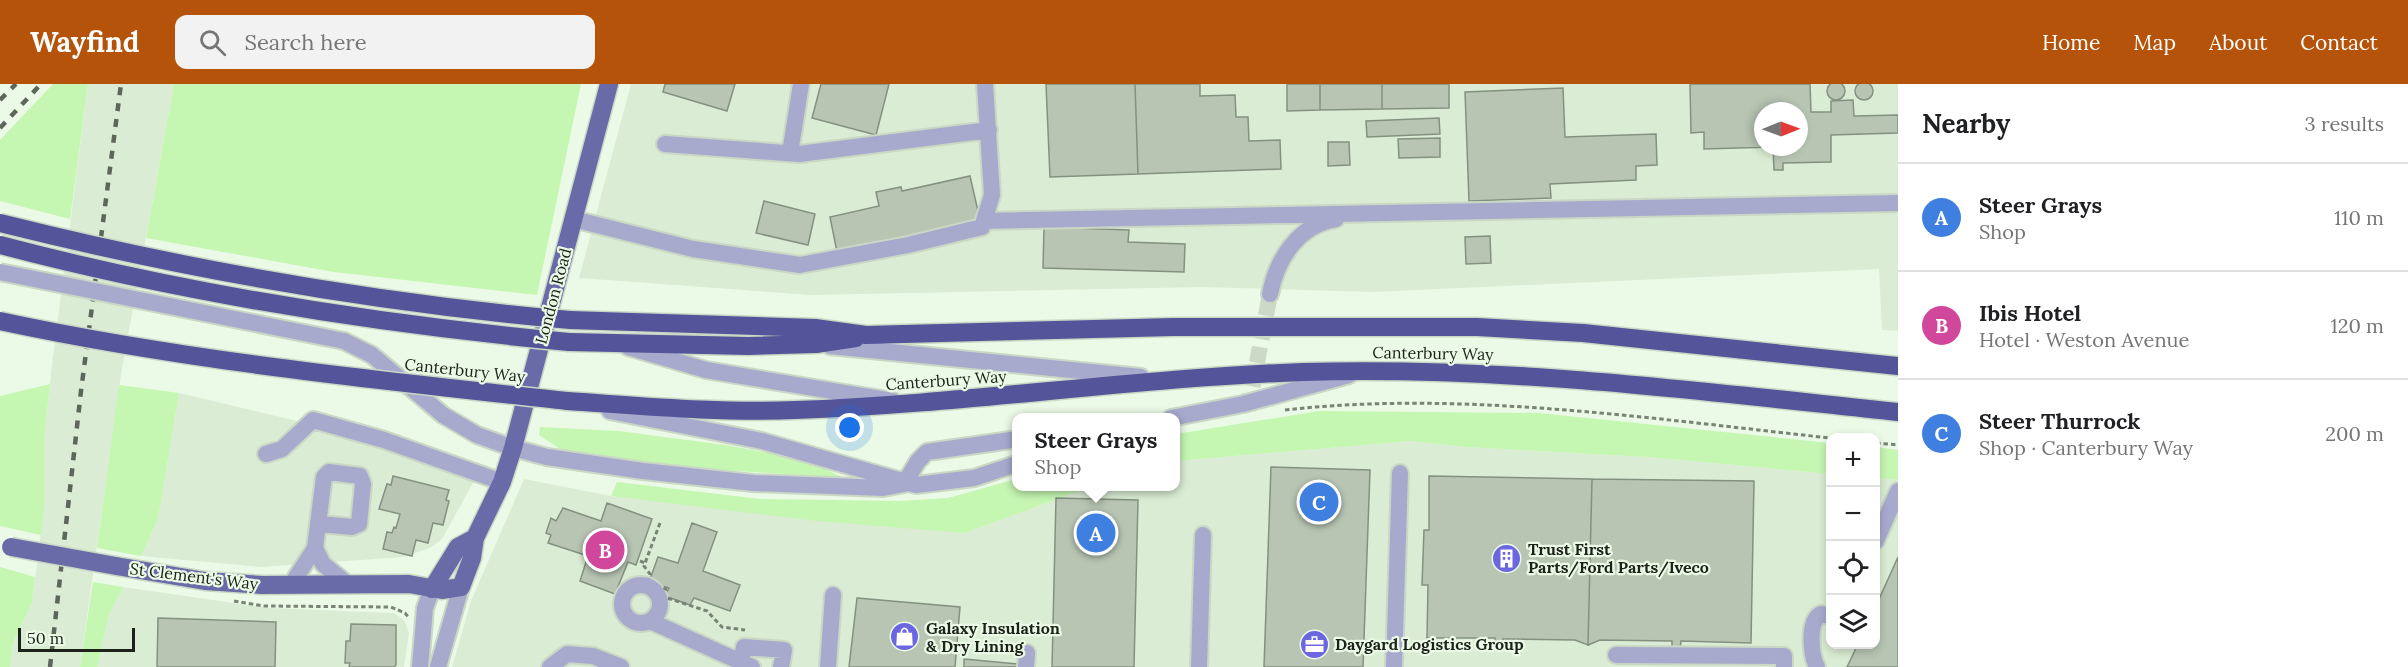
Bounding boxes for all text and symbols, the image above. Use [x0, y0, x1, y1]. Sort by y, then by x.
search box [175, 15, 595, 69]
text: Wayfind [30, 24, 139, 60]
icon: search [196, 26, 229, 59]
text: Search here [244, 28, 367, 56]
text: Home [2042, 29, 2100, 56]
text: Map [2133, 29, 2176, 56]
text: About [2209, 29, 2267, 56]
text: Contact [2300, 29, 2378, 56]
north arrow [1754, 102, 1808, 156]
text: Nearby [1922, 107, 2010, 140]
text: 3 results [2305, 111, 2384, 136]
text: Steer Grays [1979, 191, 2102, 219]
text: A [1935, 205, 1948, 230]
text: 110 m [2334, 205, 2384, 230]
text: Shop [1979, 219, 2026, 244]
street label: London Road [531, 246, 575, 346]
text: Ibis Hotel [1979, 299, 2081, 327]
text: B [1935, 313, 1948, 338]
text: 120 m [2330, 313, 2384, 338]
text: Hotel · Weston Avenue [1979, 327, 2189, 352]
street label: Canterbury Way [1372, 342, 1494, 364]
street label: Canterbury Way [404, 354, 527, 386]
street label: Canterbury Way [885, 366, 1008, 394]
text: Steer Thurrock [1979, 407, 2140, 435]
your location [835, 413, 864, 442]
popup [1012, 413, 1180, 491]
text: C [1935, 421, 1948, 446]
text: 200 m [2325, 421, 2384, 446]
text: Steer Grays [1034, 426, 1158, 454]
map controls [1826, 433, 1880, 649]
button: + [1826, 433, 1880, 487]
text: Shop · Canterbury Way [1979, 435, 2193, 460]
text: Shop [1034, 454, 1081, 479]
pin: C [1300, 480, 1338, 524]
button: − [1826, 487, 1880, 541]
pin: A [1076, 510, 1116, 556]
pin: B [586, 528, 624, 572]
place label: Trust First Parts/Ford Parts/Iveco [1528, 539, 1709, 578]
button: locate [1826, 541, 1880, 595]
building icon: Trust First Parts/Ford Parts/Iveco [1491, 542, 1523, 574]
street label: St Clement's Way [129, 558, 260, 594]
button: layers [1826, 595, 1880, 649]
place label: Galaxy Insulation & Dry Lining [926, 618, 1060, 656]
shop icon: Galaxy Insulation & Dry Lining [889, 621, 921, 653]
scale bar [18, 625, 135, 652]
text: 50 m [27, 628, 64, 648]
office icon: Daygard Logistics Group [1298, 628, 1330, 660]
place label: Daygard Logistics Group [1335, 634, 1524, 654]

